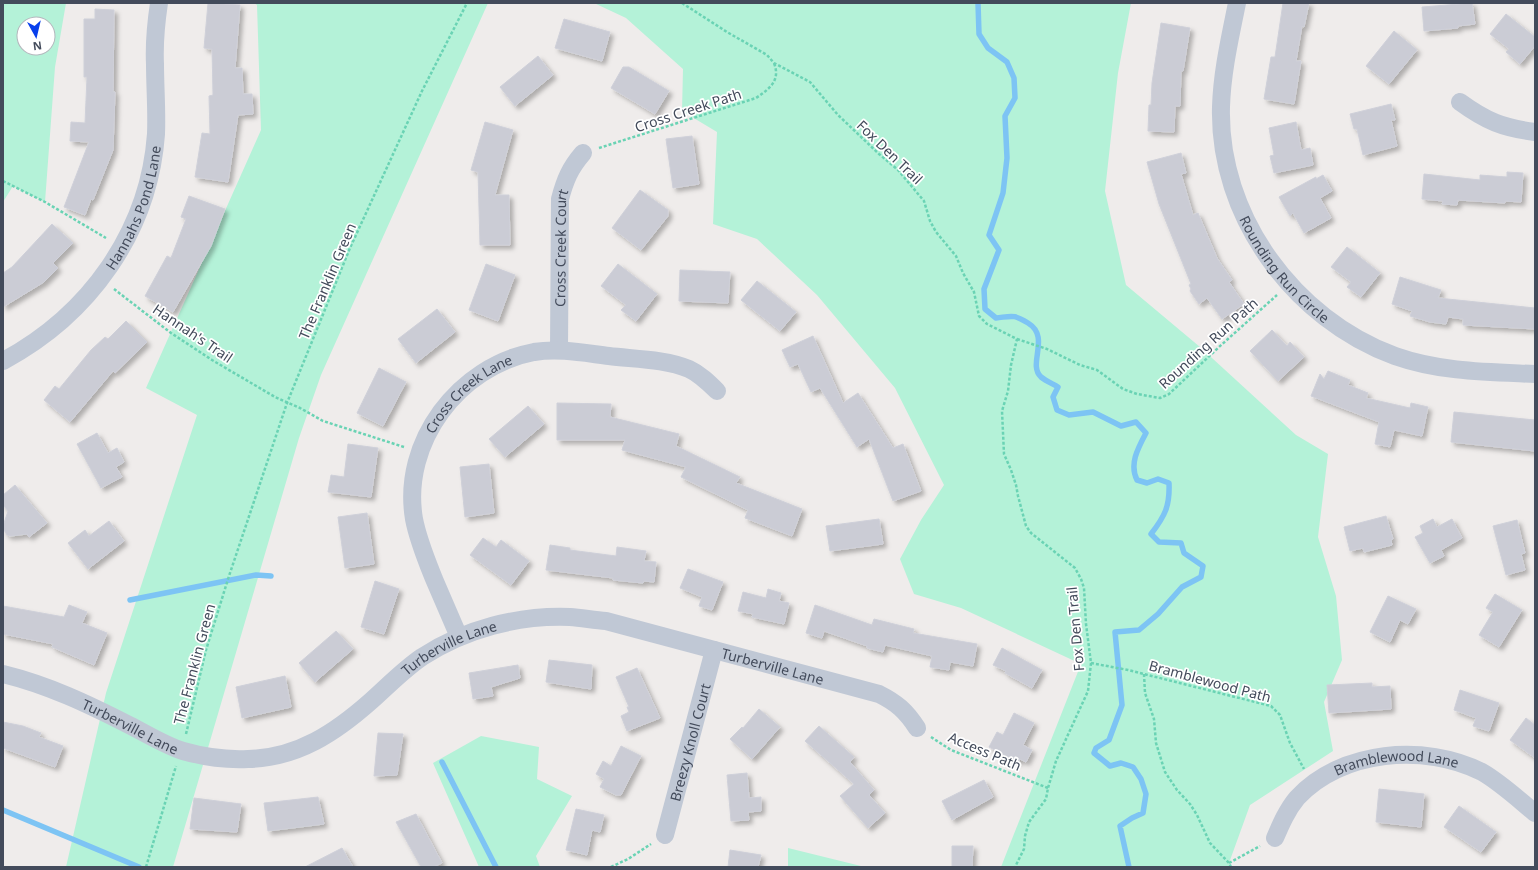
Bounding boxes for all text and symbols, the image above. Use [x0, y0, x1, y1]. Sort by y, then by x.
north arrow [16, 16, 56, 56]
text: N [32, 38, 43, 54]
street label: Cross Creek Path [632, 84, 744, 136]
street label: Fox Den Trail [853, 116, 927, 188]
street label: Hannahs Pond Lane [101, 144, 164, 273]
street label: Cross Creek Court [550, 186, 572, 307]
street label: Rounding Run Circle [1236, 212, 1334, 327]
street label: The Franklin Green [294, 220, 360, 342]
street label: Rounding Run Path [1154, 293, 1262, 393]
street label: Hannah's Trail [149, 299, 237, 367]
street label: Cross Creek Lane [420, 349, 515, 436]
street label: Fox Den Trail [1062, 586, 1088, 672]
street label: The Franklin Green [169, 601, 219, 727]
street label: Turberville Lane [397, 616, 499, 679]
street label: Turberville Lane [720, 643, 826, 688]
street label: Bramblewood Path [1147, 656, 1273, 706]
street label: Breezy Knoll Court [665, 681, 714, 803]
street label: Turberville Lane [79, 694, 181, 758]
street label: Access Path [946, 727, 1024, 775]
street label: Bramblewood Lane [1330, 745, 1461, 779]

